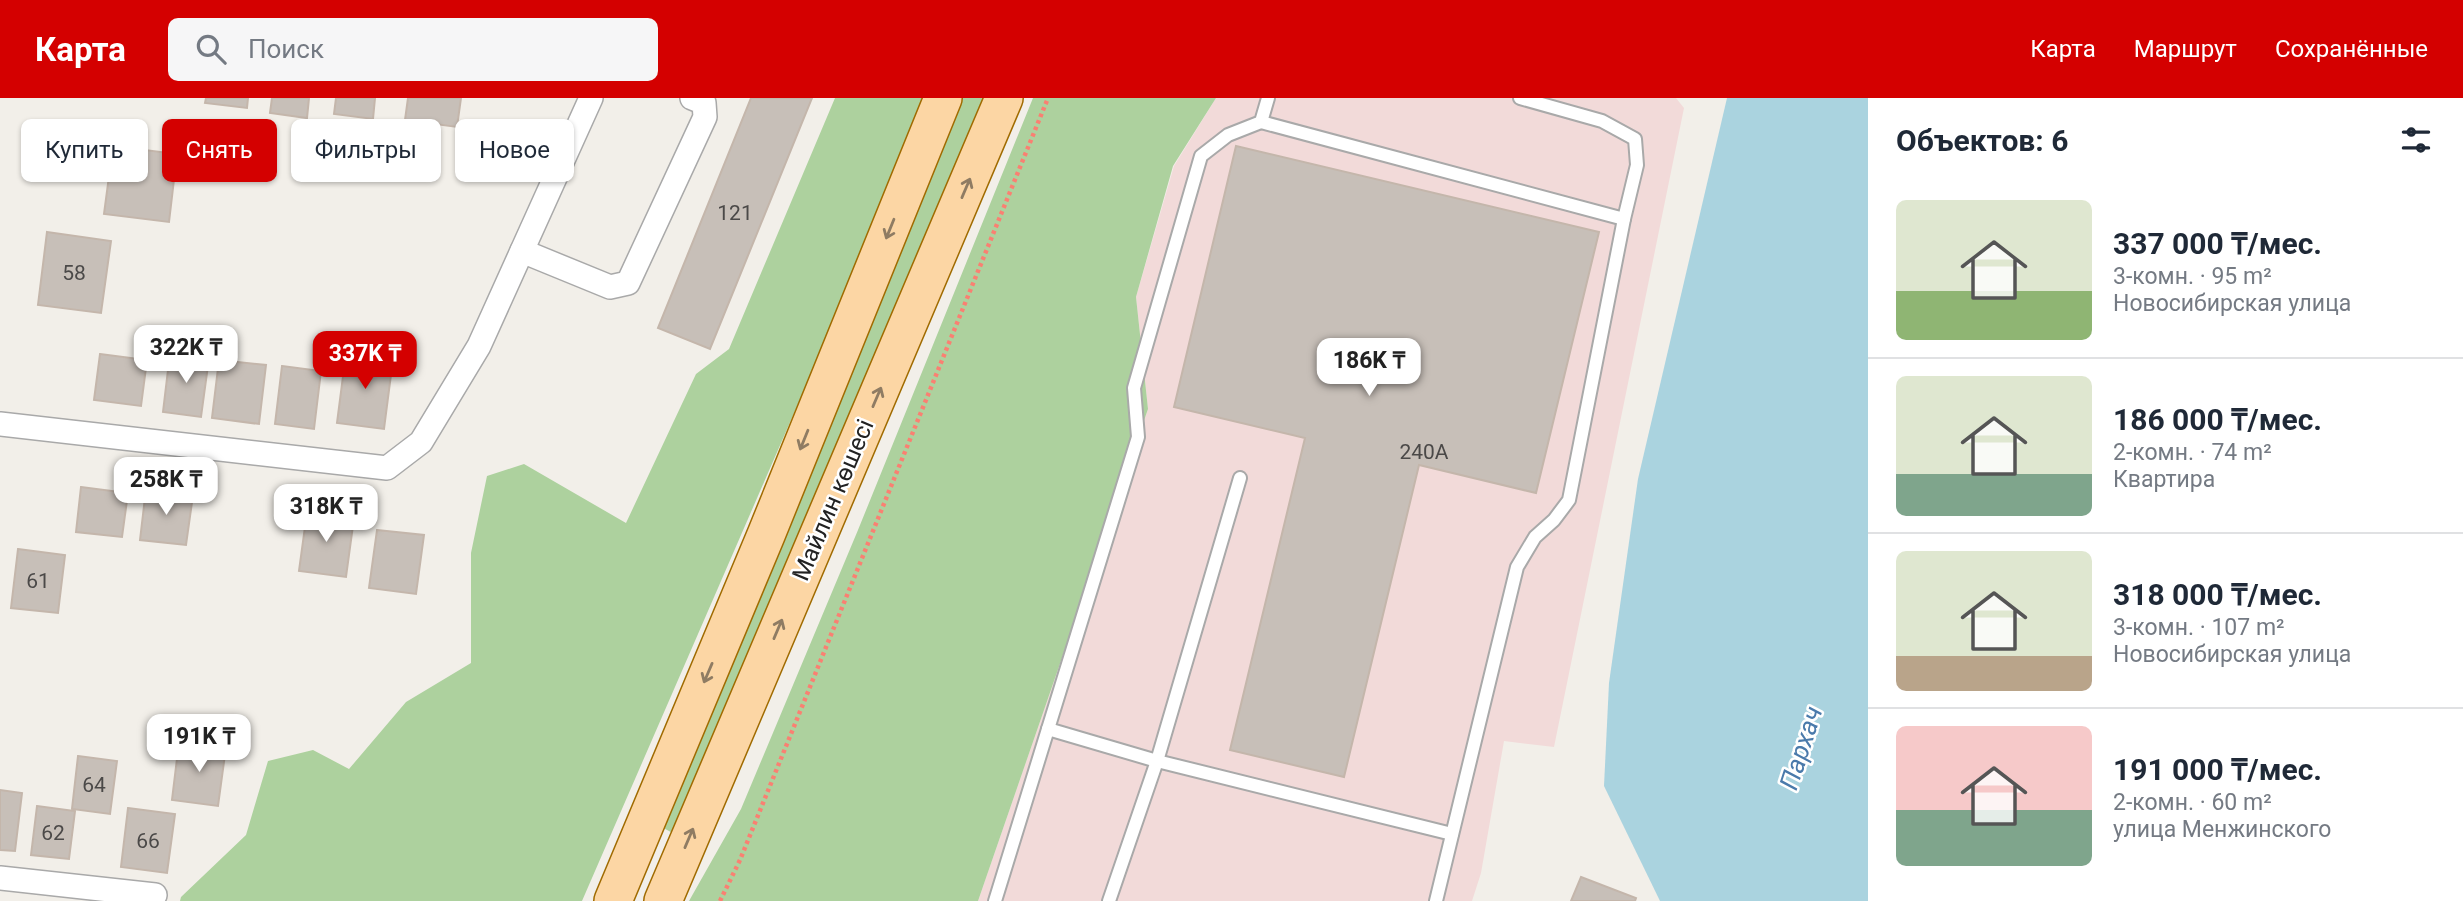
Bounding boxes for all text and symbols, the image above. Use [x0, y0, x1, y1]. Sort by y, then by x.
search box [168, 18, 658, 81]
text: Карта [35, 30, 126, 69]
icon: search [192, 30, 230, 68]
text: Поиск [248, 34, 324, 64]
text: Карта [2030, 35, 2096, 63]
text: Маршрут [2134, 35, 2237, 63]
text: Сохранённые [2275, 35, 2428, 63]
chip: Купить [21, 119, 148, 182]
chip: Снять [162, 119, 277, 182]
chip: Фильтры [291, 119, 441, 182]
chip: Новое [455, 119, 574, 182]
icon: filters [2397, 121, 2435, 159]
text: Объектов: 6 [1896, 123, 2068, 158]
one-way arrow [960, 177, 973, 199]
house number: 121 [717, 201, 753, 225]
one-way arrow [883, 218, 896, 240]
text: 337 000 ₸/мес. [2113, 226, 2322, 261]
icon: home [1952, 228, 2036, 312]
house number: 58 [62, 261, 86, 285]
text: 3-комн. · 95 m² [2113, 263, 2272, 290]
text: Новосибирская улица [2113, 290, 2351, 317]
pin: 322K ₸ [129, 326, 243, 385]
pin: 337K ₸ [308, 331, 422, 391]
text: 322K ₸ [150, 334, 222, 361]
pin: 186K ₸ [1312, 338, 1426, 398]
text: 337K ₸ [329, 340, 401, 367]
text: 186K ₸ [1333, 347, 1405, 374]
one-way arrow [871, 387, 884, 408]
text: 186 000 ₸/мес. [2113, 402, 2322, 437]
icon: home [1952, 404, 2036, 488]
street label: Майлин көшесі [786, 415, 880, 585]
one-way arrow [797, 429, 810, 451]
text: 2-комн. · 74 m² [2113, 439, 2272, 466]
house number: 240А [1399, 440, 1449, 464]
pin: 258K ₸ [109, 458, 223, 517]
text: 258K ₸ [130, 466, 202, 493]
text: Квартира [2113, 466, 2215, 493]
pin: 318K ₸ [269, 484, 383, 544]
text: 318K ₸ [290, 493, 362, 520]
house number: 61 [26, 569, 50, 593]
text: 318 000 ₸/мес. [2113, 577, 2322, 612]
icon: home [1952, 579, 2036, 663]
text: 3-комн. · 107 m² [2113, 614, 2285, 641]
one-way arrow [773, 619, 786, 640]
text: Новосибирская улица [2113, 641, 2351, 668]
one-way arrow [701, 662, 714, 683]
water label: Пархач [1773, 703, 1829, 793]
pin: 191K ₸ [142, 714, 256, 774]
text: 191K ₸ [163, 723, 235, 750]
text: 191 000 ₸/мес. [2113, 752, 2322, 787]
icon: home [1952, 754, 2036, 838]
house number: 64 [82, 773, 106, 797]
text: 2-комн. · 60 m² [2113, 789, 2272, 816]
text: улица Менжинского [2113, 816, 2331, 843]
house number: 62 [41, 821, 65, 845]
one-way arrow [684, 828, 697, 849]
house number: 66 [136, 829, 160, 853]

